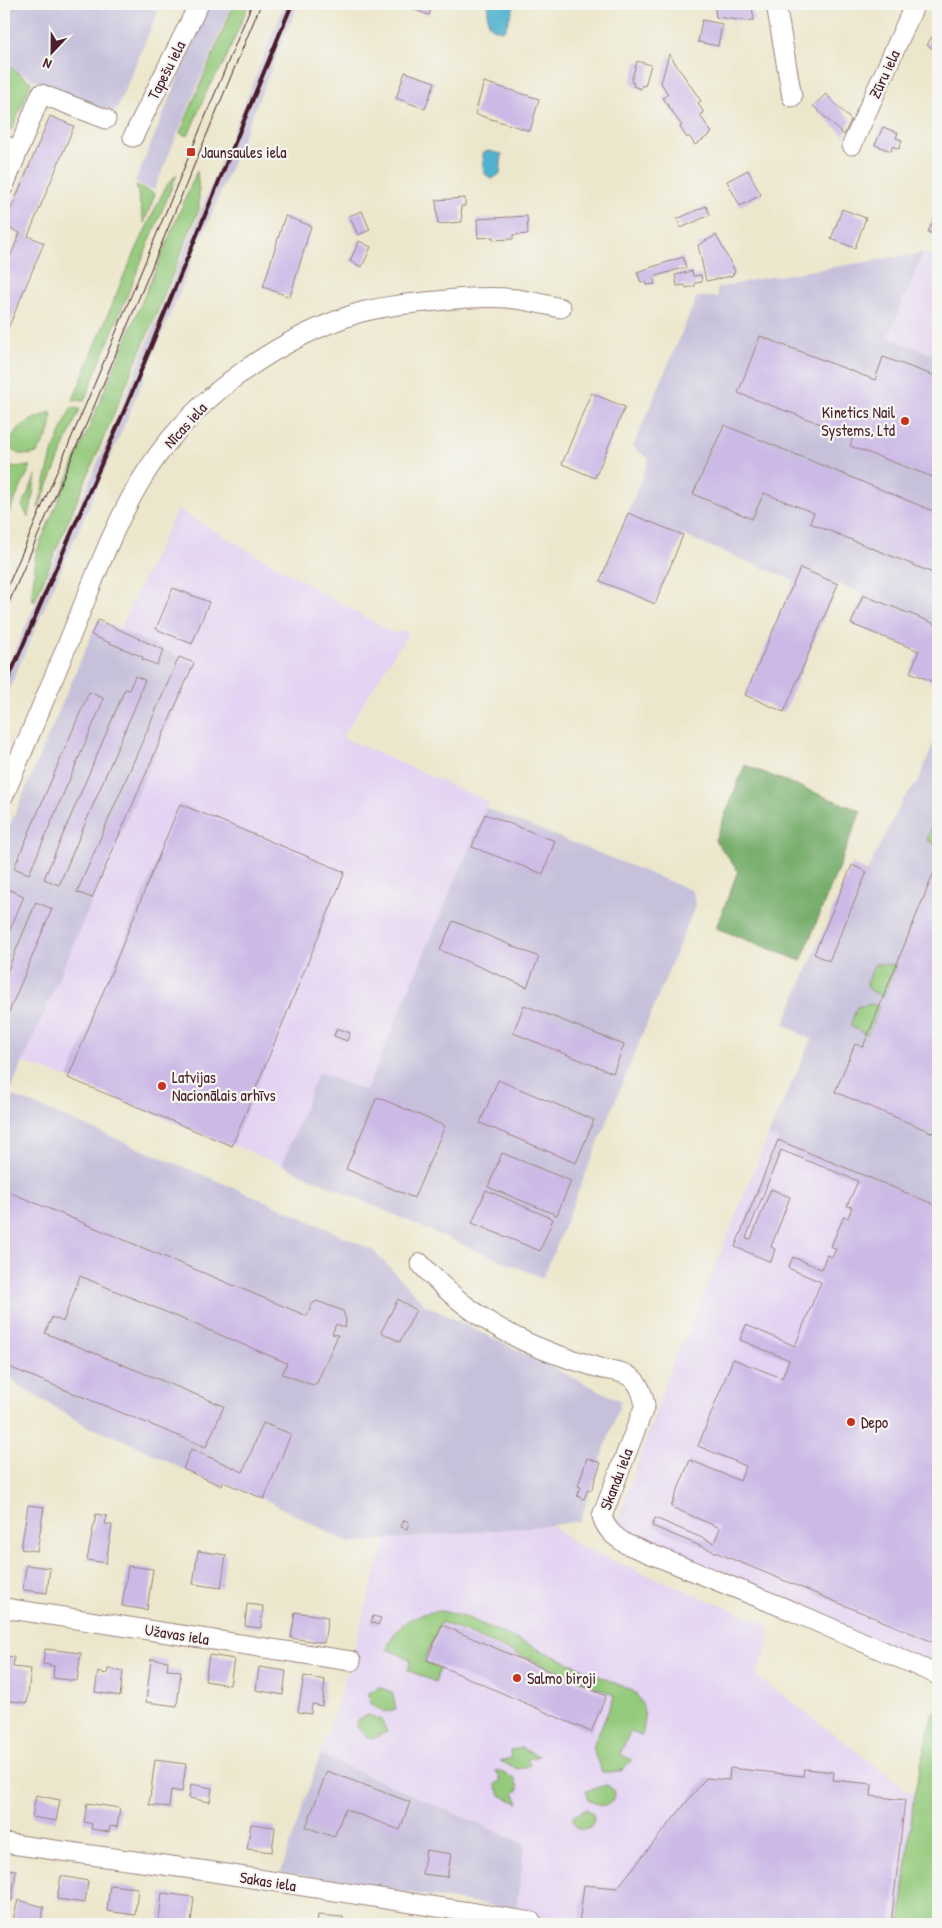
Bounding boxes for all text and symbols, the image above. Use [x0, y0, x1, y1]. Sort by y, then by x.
north arrow [28, 28, 78, 78]
street label: Tapešu iela [142, 37, 190, 103]
street label: Zūru iela [863, 46, 905, 102]
text: N [39, 54, 54, 75]
place label: Jaunsaules iela [201, 141, 287, 163]
marker: Jaunsaules iela [185, 146, 197, 158]
street label: Nīcas iela [158, 397, 212, 453]
place label: Kinetics Nail Systems, Ltd [821, 401, 896, 441]
marker: Kinetics Nail Systems, Ltd [899, 415, 911, 427]
place label: Latvijas Nacionālais arhīvs [172, 1066, 276, 1106]
marker: Latvijas Nacionālais arhīvs [156, 1080, 168, 1092]
place label: Depo [861, 1411, 889, 1433]
marker: Depo [845, 1416, 857, 1428]
street label: Skandu iela [594, 1445, 638, 1513]
street label: Užavas iela [143, 1618, 211, 1650]
place label: Salmo biroji [527, 1667, 596, 1689]
marker: Salmo biroji [511, 1672, 523, 1684]
street label: Sakas iela [238, 1866, 298, 1896]

